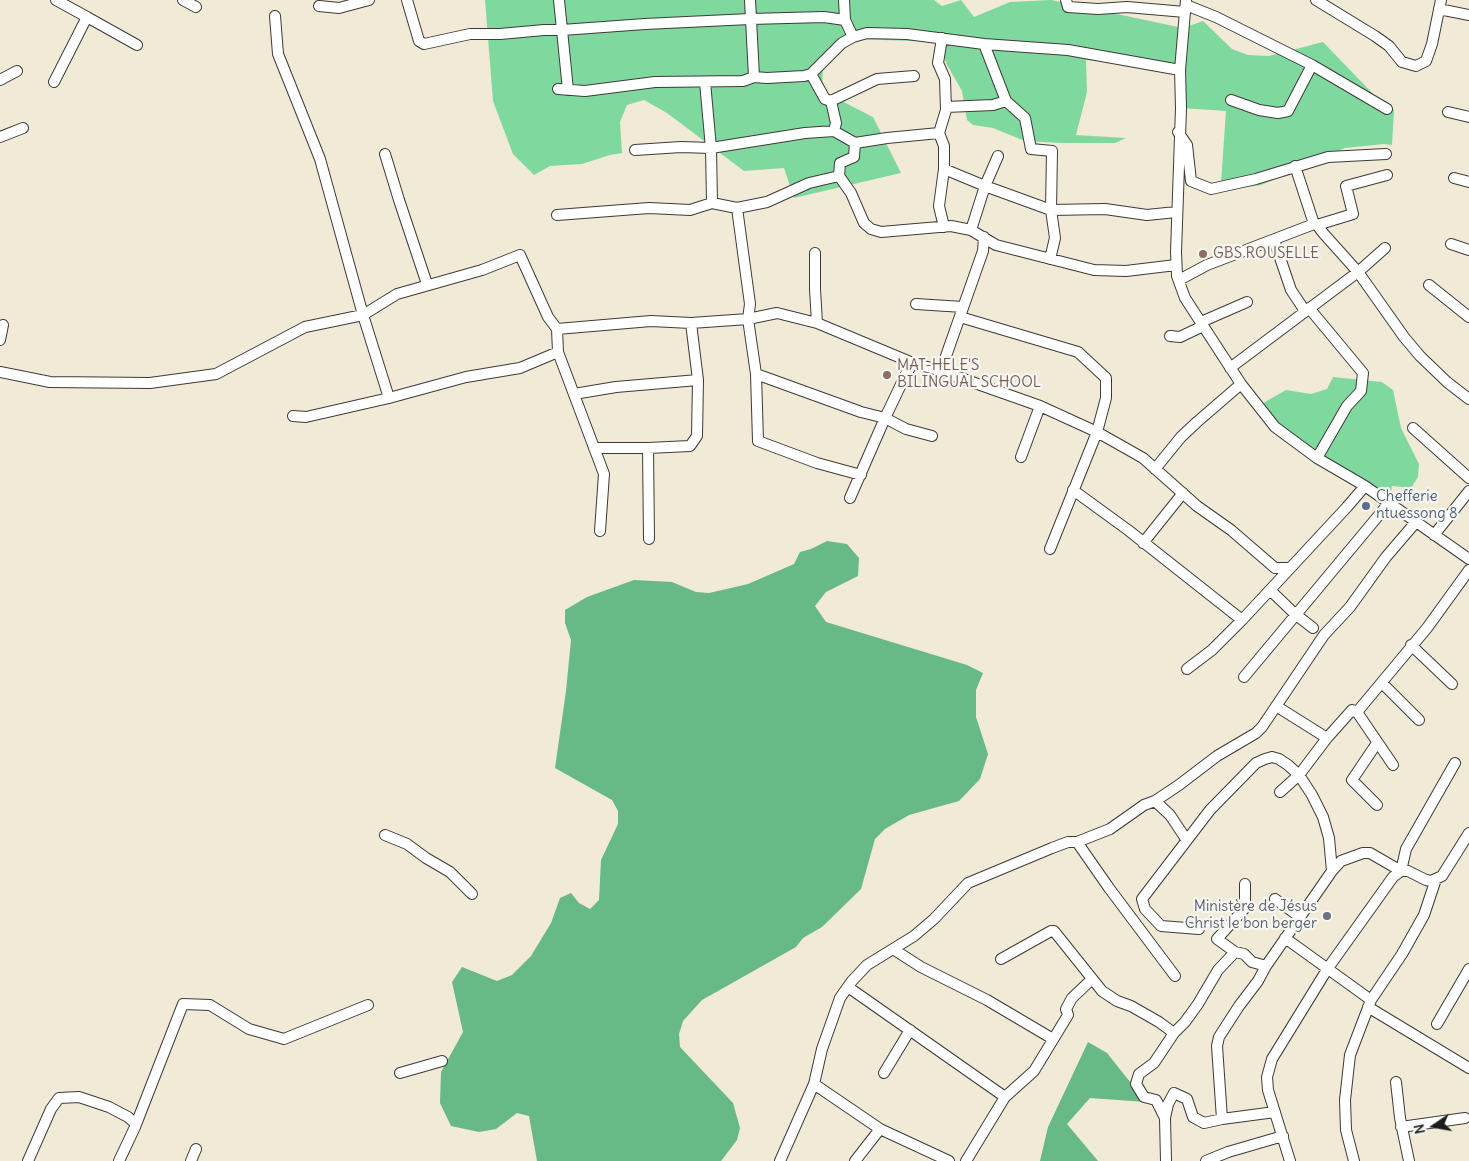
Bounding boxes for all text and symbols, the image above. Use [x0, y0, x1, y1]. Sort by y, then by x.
place label: GBS ROUSELLE [1213, 245, 1319, 263]
marker: GBS ROUSELLE [1197, 248, 1209, 260]
place label: MAT-HELE'S BILINGUAL SCHOOL [897, 357, 1041, 392]
marker: MAT-HELE'S BILINGUAL SCHOOL [881, 369, 893, 381]
place label: Chefferie ntuessong 8 [1376, 488, 1458, 523]
marker: Chefferie ntuessong 8 [1360, 500, 1372, 512]
place label: Ministère de Jésus Christ le bon berger [1185, 898, 1317, 933]
marker: Ministère de Jésus Christ le bon berger [1321, 910, 1333, 922]
north arrow [1409, 1101, 1459, 1151]
text: N [1410, 1123, 1429, 1136]

